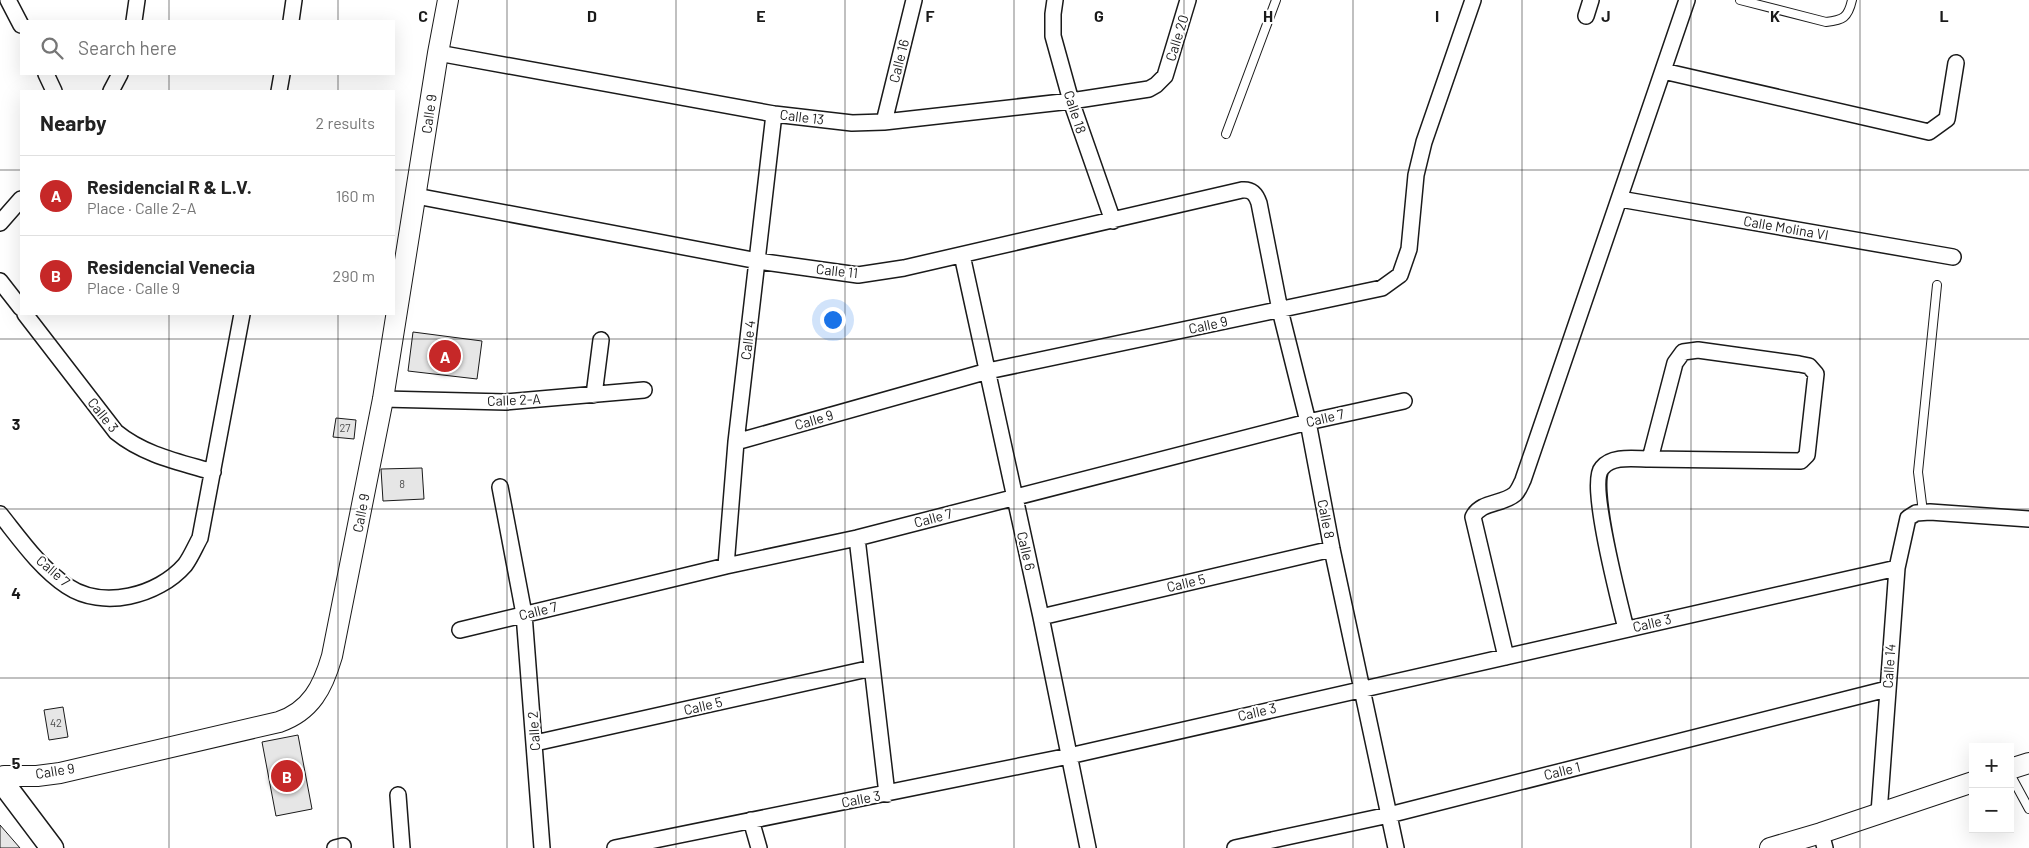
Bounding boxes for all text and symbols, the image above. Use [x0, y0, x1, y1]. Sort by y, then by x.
text: C [418, 6, 428, 25]
text: D [587, 6, 597, 25]
text: E [756, 6, 766, 25]
text: F [926, 6, 935, 25]
text: G [1094, 6, 1104, 25]
text: H [1263, 6, 1273, 25]
text: I [1435, 6, 1439, 25]
text: J [1601, 6, 1611, 25]
text: K [1770, 6, 1780, 25]
text: L [1939, 6, 1949, 25]
street label: Calle 20 [1161, 13, 1192, 63]
search box [20, 20, 395, 75]
icon: search [38, 34, 66, 62]
text: Search here [78, 36, 177, 59]
street label: Calle 16 [885, 37, 912, 84]
street label: Calle 18 [1061, 88, 1090, 136]
street label: Calle 9 [417, 93, 440, 135]
street label: Calle 13 [779, 105, 825, 128]
text: Nearby [40, 110, 106, 135]
text: 2 results [316, 113, 375, 132]
text: Residencial R & L.V. [87, 175, 252, 198]
text: A [51, 186, 61, 205]
text: 160 m [336, 186, 375, 205]
text: Place · Calle 2-A [87, 198, 196, 217]
street label: Calle Molina VI [1742, 212, 1830, 243]
text: Residencial Venecia [87, 255, 255, 278]
street label: Calle 11 [815, 260, 859, 281]
text: B [51, 266, 61, 285]
text: 290 m [333, 266, 375, 285]
text: Place · Calle 9 [87, 278, 180, 297]
your location [820, 307, 846, 333]
street label: Calle 9 [1187, 312, 1229, 337]
street label: Calle 4 [737, 319, 758, 361]
pin: A [429, 337, 461, 375]
street label: Calle 2-A [487, 390, 542, 409]
street label: Calle 3 [84, 394, 122, 435]
street label: Calle 7 [1304, 405, 1346, 430]
street label: Calle 9 [793, 406, 835, 433]
text: 3 [12, 414, 20, 433]
house number: 27 [339, 421, 351, 434]
house number: 8 [399, 477, 405, 490]
street label: Calle 9 [348, 492, 373, 534]
street label: Calle 8 [1314, 498, 1339, 540]
street label: Calle 7 [912, 504, 954, 531]
street label: Calle 6 [1014, 530, 1039, 572]
street label: Calle 7 [33, 551, 74, 590]
street label: Calle 5 [1165, 570, 1207, 595]
text: 4 [11, 583, 21, 602]
street label: Calle 7 [517, 597, 559, 623]
street label: Calle 3 [1631, 610, 1673, 635]
street label: Calle 14 [1878, 643, 1899, 689]
street label: Calle 5 [682, 693, 724, 718]
street label: Calle 3 [1236, 699, 1278, 724]
street label: Calle 2 [524, 711, 543, 751]
house number: 42 [50, 716, 62, 729]
map controls [1969, 743, 2014, 833]
button: + [1969, 743, 2014, 788]
text: 5 [12, 753, 21, 772]
pin: B [271, 757, 303, 795]
street label: Calle 1 [1542, 758, 1582, 783]
street label: Calle 9 [34, 759, 76, 782]
street label: Calle 3 [840, 786, 882, 811]
button: − [1969, 788, 2014, 833]

